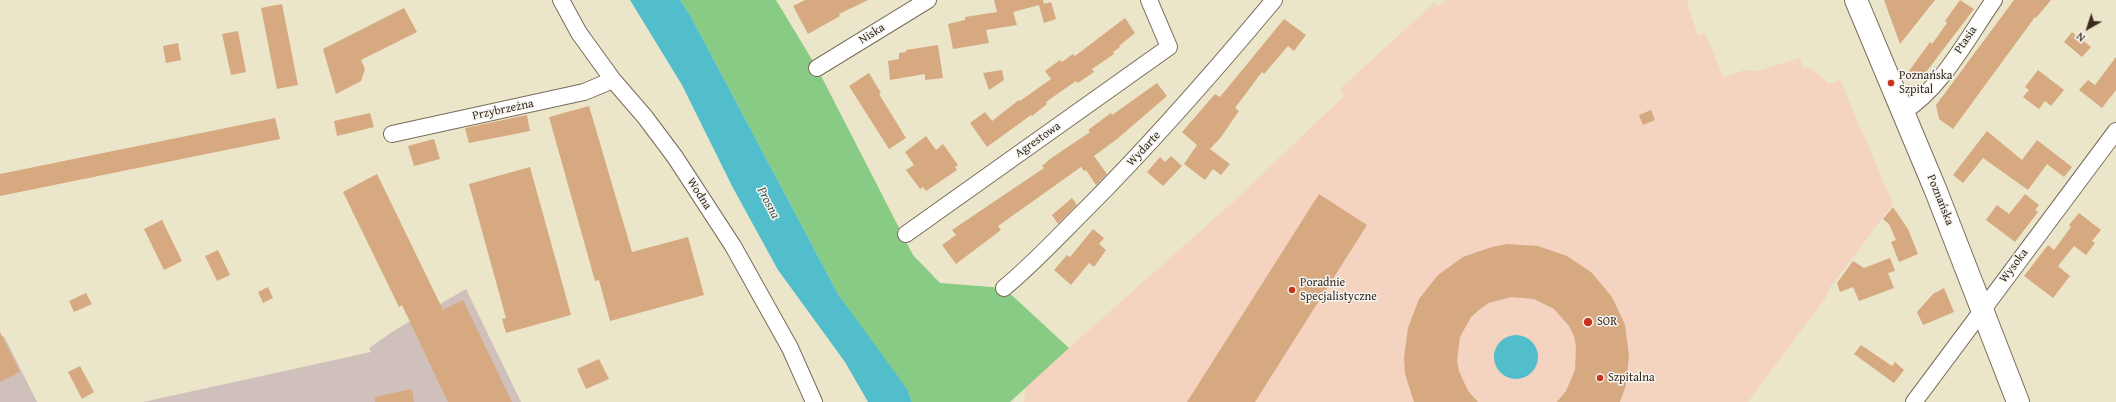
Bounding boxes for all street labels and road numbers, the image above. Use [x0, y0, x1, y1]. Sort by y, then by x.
street label: Niska [856, 21, 888, 47]
street label: Ptasia [1952, 23, 1980, 57]
street label: Przybrzeżna [471, 96, 535, 124]
street label: Agrestowa [1012, 119, 1064, 161]
street label: Wydarte [1124, 128, 1164, 170]
street label: Poznańska [1923, 172, 1957, 228]
street label: Wodna [684, 176, 714, 212]
street label: Wysoka [1997, 246, 2031, 286]

